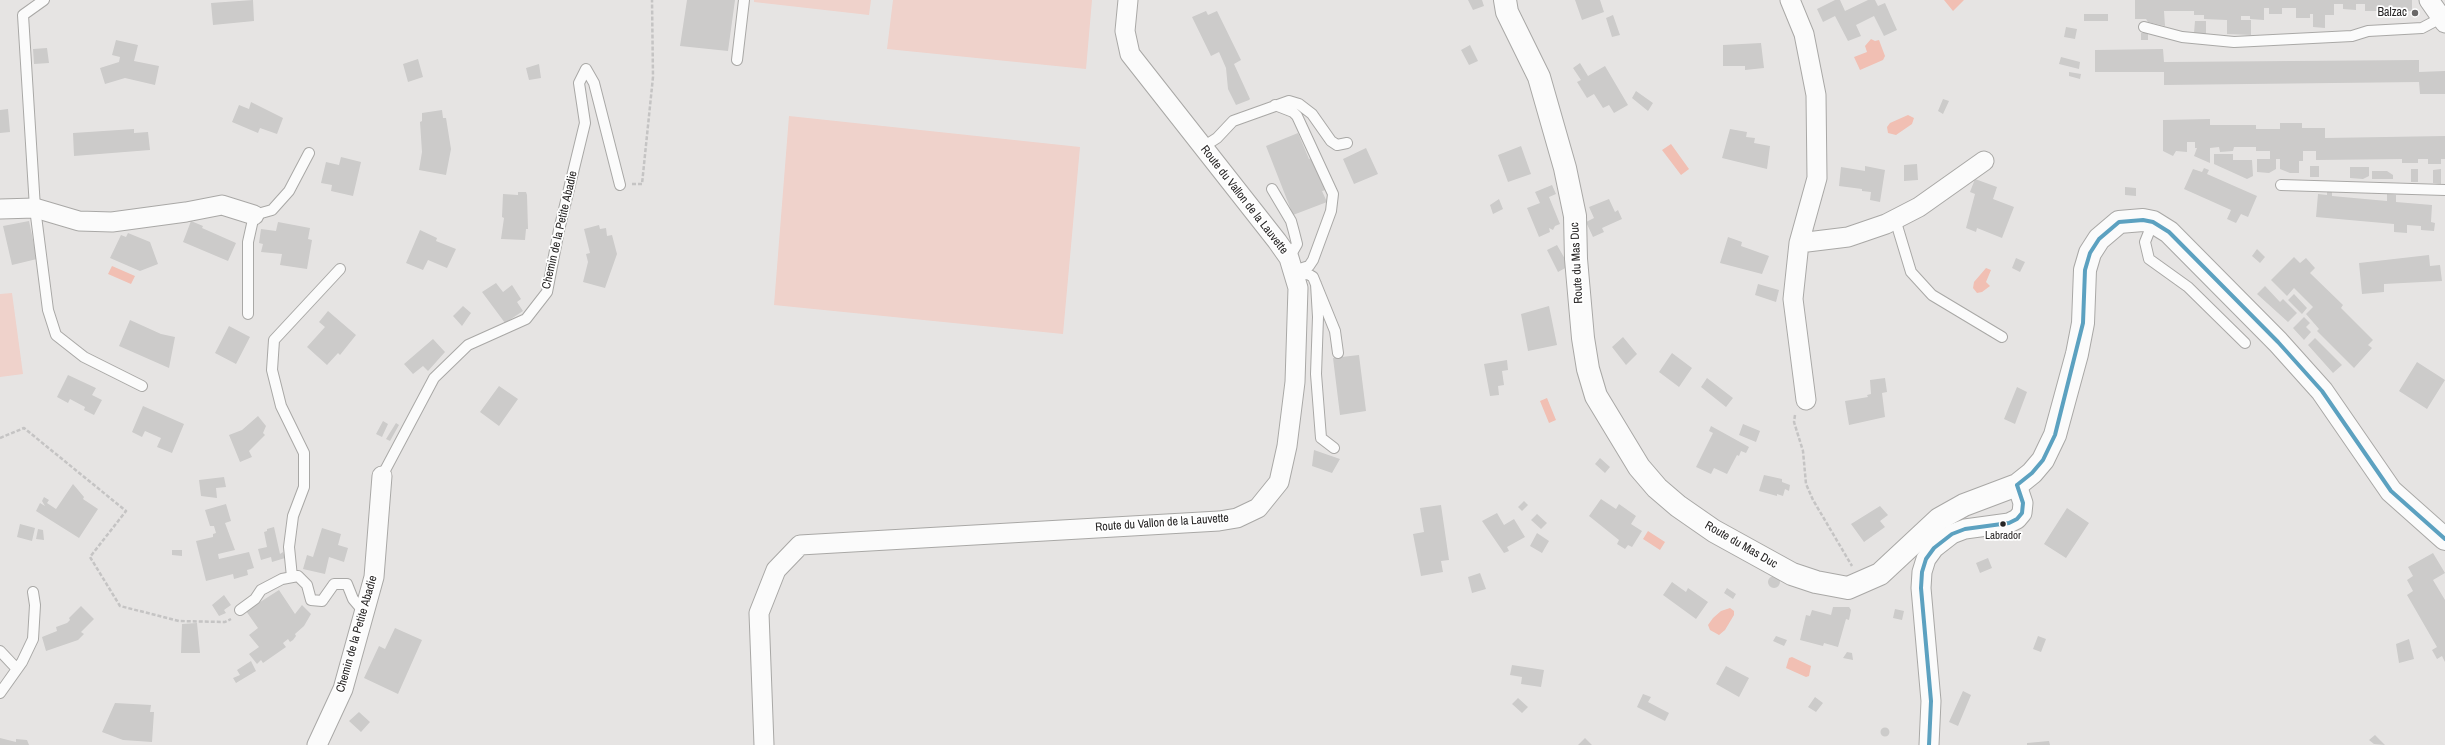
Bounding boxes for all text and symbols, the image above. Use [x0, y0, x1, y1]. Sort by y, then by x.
place label: Balzac [2377, 6, 2407, 20]
marker: Balzac [2410, 8, 2420, 18]
street label: Route du Vallon de la Lauvette [1197, 143, 1291, 257]
street label: Chemin de la Petite Abadie [539, 169, 581, 291]
street label: Route du Mas Duc [1568, 222, 1586, 304]
street label: Route du Vallon de la Lauvette [1095, 511, 1229, 535]
street label: Route du Mas Duc [1702, 518, 1780, 572]
marker: Labrador [1998, 519, 2008, 529]
place label: Labrador [1985, 529, 2021, 543]
street label: Chemin de la Petite Abadie [333, 574, 381, 694]

